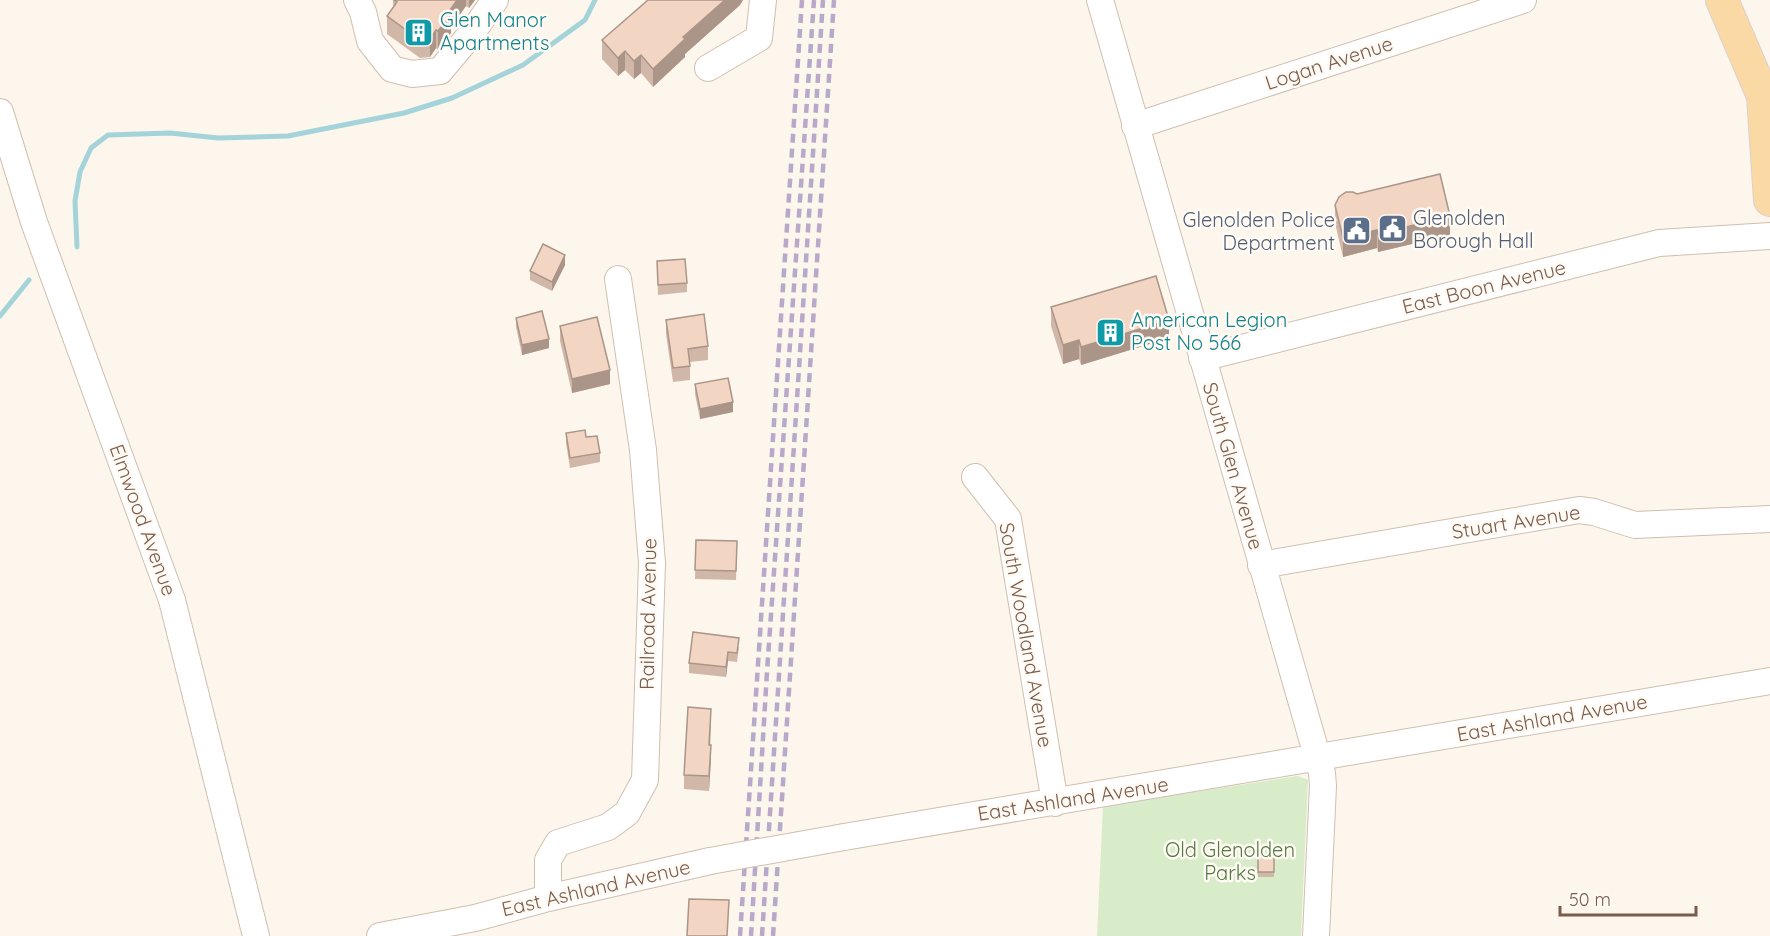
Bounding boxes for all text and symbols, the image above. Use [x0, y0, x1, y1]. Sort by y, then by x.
place label: Glen Manor Apartments [440, 7, 549, 55]
building icon: Glen Manor Apartments [403, 16, 435, 48]
street label: Logan Avenue [1262, 30, 1396, 95]
place label: Glenolden Borough Hall [1413, 205, 1534, 253]
place label: Glenolden Police Department [1183, 207, 1335, 255]
public building icon: Glenolden Borough Hall [1376, 213, 1408, 245]
public building icon: Glenolden Police Department [1340, 215, 1372, 247]
street label: East Boon Avenue [1400, 254, 1568, 319]
place label: American Legion Post No 566 [1131, 307, 1287, 355]
building icon: American Legion Post No 566 [1094, 316, 1126, 348]
street label: South Glen Avenue [1198, 379, 1269, 553]
street label: Elmwood Avenue [104, 441, 182, 599]
street label: Stuart Avenue [1450, 499, 1582, 544]
street label: South Woodland Avenue [994, 521, 1059, 749]
street label: Railroad Avenue [634, 538, 661, 690]
street label: East Ashland Avenue [1455, 688, 1649, 747]
street label: East Ashland Avenue [976, 771, 1170, 826]
park label: Old Glenolden Parks [1165, 837, 1295, 885]
street label: East Ashland Avenue [499, 854, 693, 921]
scale bar [1560, 879, 1696, 917]
text: 50 m [1569, 888, 1611, 911]

